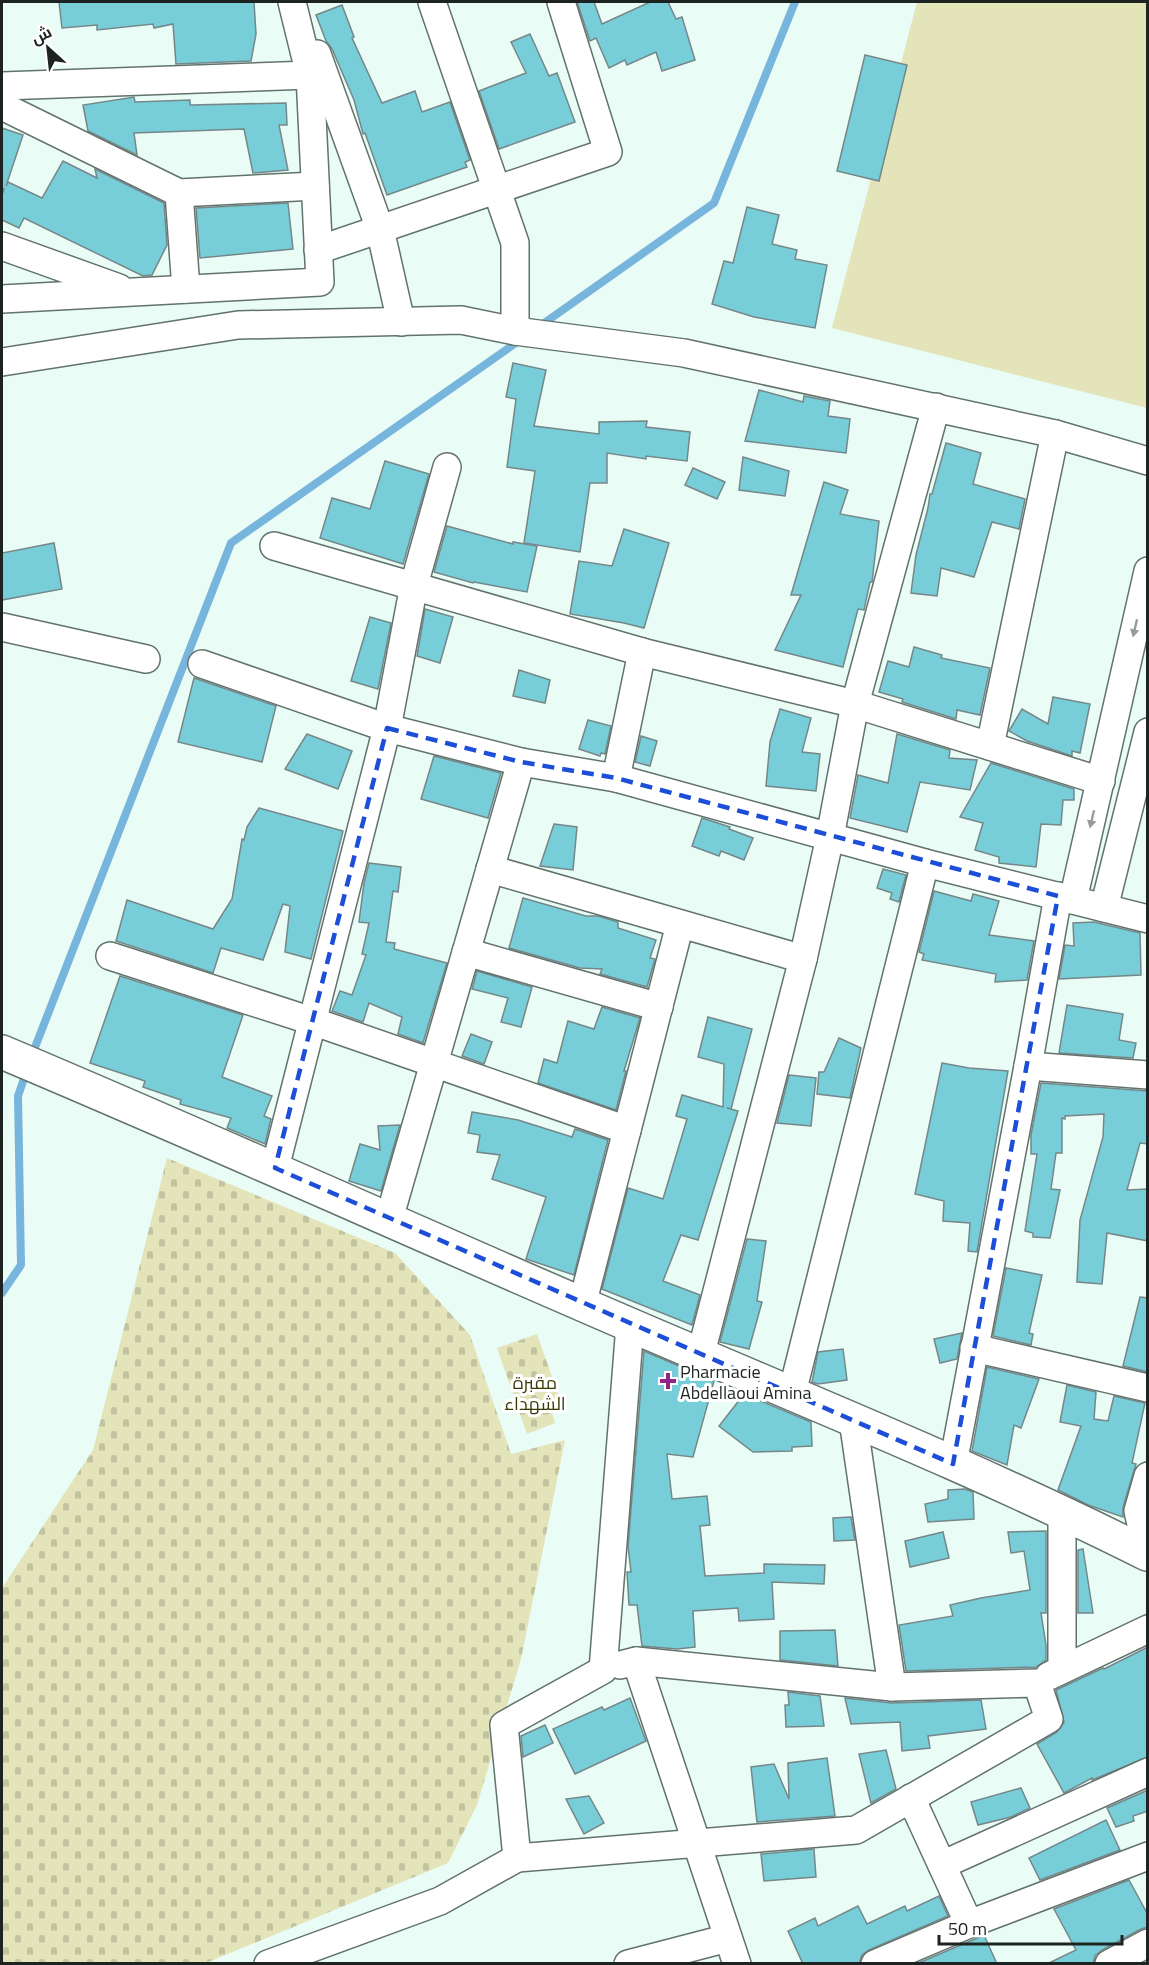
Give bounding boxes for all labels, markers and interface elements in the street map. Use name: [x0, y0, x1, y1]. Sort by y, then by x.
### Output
north arrow: [18, 18, 78, 78]
text: ش: [27, 19, 56, 50]
one-way arrow: [1129, 619, 1139, 638]
one-way arrow: [1087, 809, 1096, 828]
place label: Pharmacie Abdellaoui Amina: [680, 1358, 812, 1406]
park label: مقبرة الشهداء: [504, 1369, 566, 1417]
marker: Pharmacie Abdellaoui Amina: [661, 1374, 675, 1388]
scale bar: [939, 1908, 1122, 1946]
text: 50 m: [948, 1915, 987, 1942]

